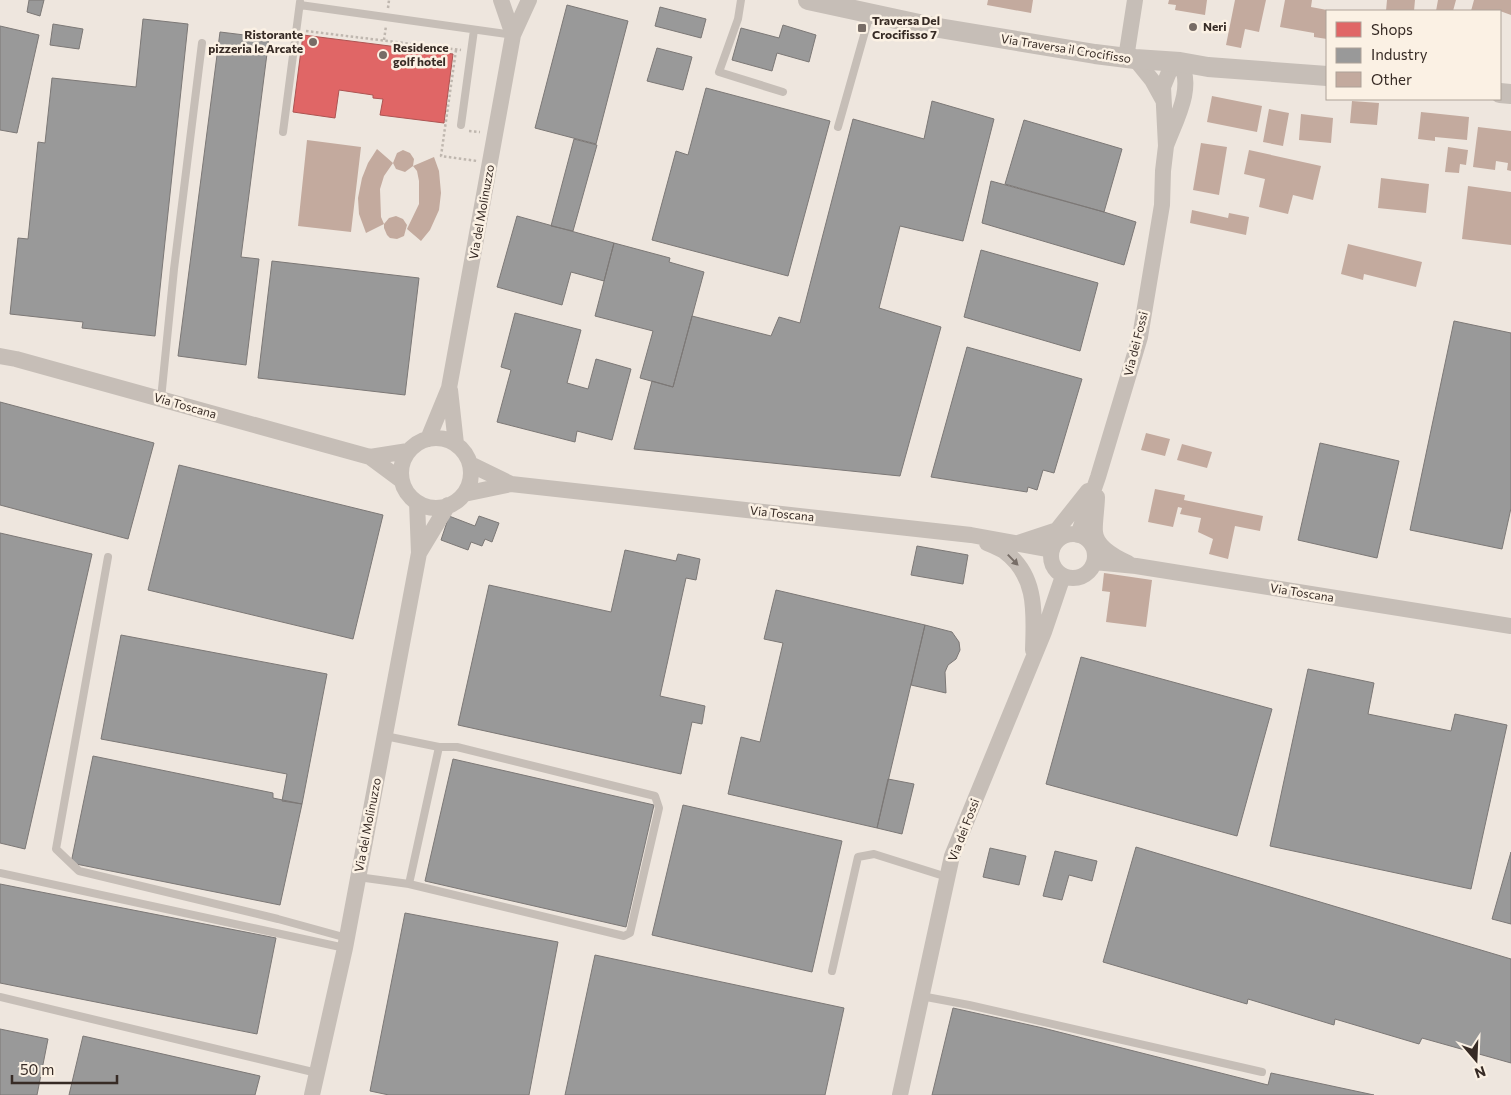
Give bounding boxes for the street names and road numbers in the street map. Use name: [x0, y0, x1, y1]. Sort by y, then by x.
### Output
street label: Via Traversa il Crocifisso: [1000, 31, 1132, 65]
street label: Via del Molinuzzo: [466, 163, 496, 260]
street label: Via dei Fossi: [1120, 310, 1150, 378]
street label: Via Toscana: [152, 389, 218, 421]
street label: Via Toscana: [749, 503, 815, 523]
street label: Via Toscana: [1269, 580, 1335, 604]
street label: Via del Molinuzzo: [351, 776, 383, 873]
street label: Via dei Fossi: [945, 796, 981, 863]

